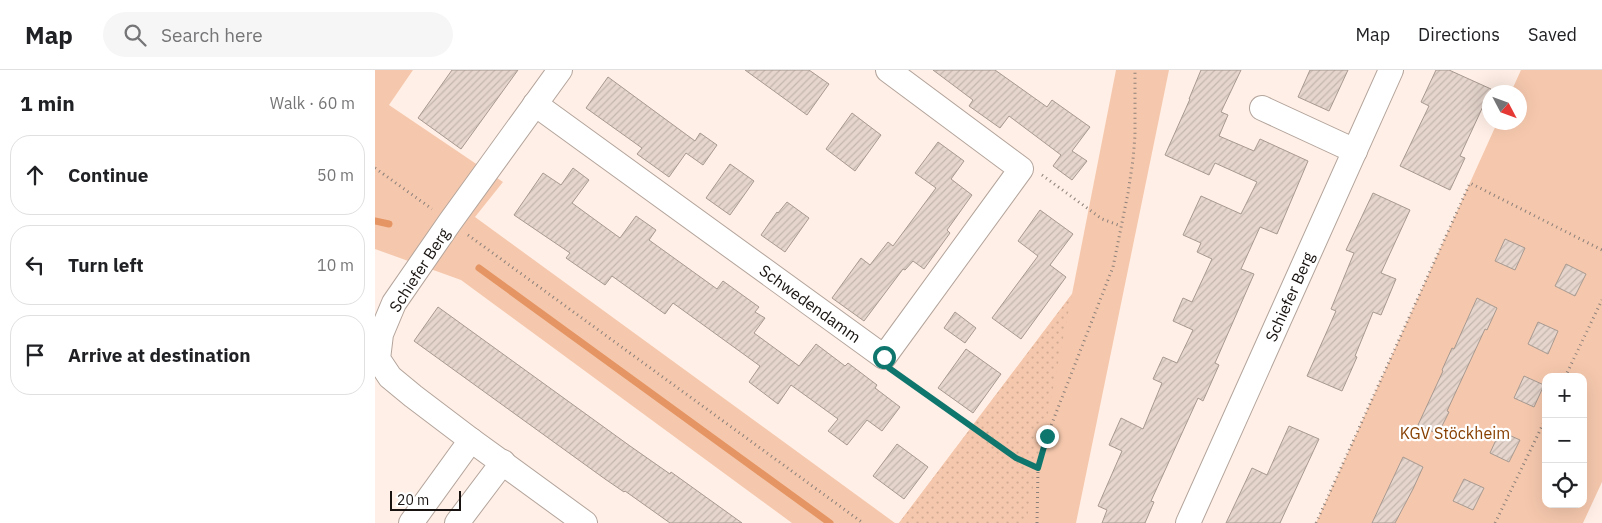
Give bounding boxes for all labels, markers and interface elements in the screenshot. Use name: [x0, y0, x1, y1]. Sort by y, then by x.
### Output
search box: [103, 12, 453, 57]
text: Map: [25, 19, 73, 51]
icon: search: [121, 21, 149, 49]
text: Search here: [161, 23, 263, 47]
text: Map: [1355, 23, 1390, 46]
text: Directions: [1418, 23, 1500, 46]
text: Saved: [1528, 23, 1577, 46]
north arrow: [1482, 85, 1527, 130]
text: 1 min: [20, 89, 75, 117]
text: Walk · 60 m: [270, 93, 355, 113]
icon: ahead: [21, 161, 49, 189]
text: Continue: [68, 163, 148, 187]
text: 50 m: [317, 165, 354, 185]
street label: Schiefer Berg: [384, 224, 454, 316]
street label: Schiefer Berg: [1261, 248, 1318, 345]
icon: left: [21, 251, 49, 279]
text: Turn left: [68, 253, 144, 277]
text: 10 m: [317, 255, 354, 275]
street label: Schwedendamm: [756, 260, 865, 347]
icon: arrive: [21, 341, 49, 369]
text: Arrive at destination: [68, 343, 251, 367]
route start: [873, 346, 896, 369]
map controls: [1542, 373, 1587, 508]
button: +: [1542, 373, 1587, 418]
button: −: [1542, 418, 1587, 463]
park label: KGV Stöckheim: [1400, 423, 1510, 443]
route end: [1036, 425, 1059, 448]
button: locate: [1542, 463, 1587, 508]
scale bar: [390, 488, 461, 511]
text: 20 m: [397, 491, 429, 509]

